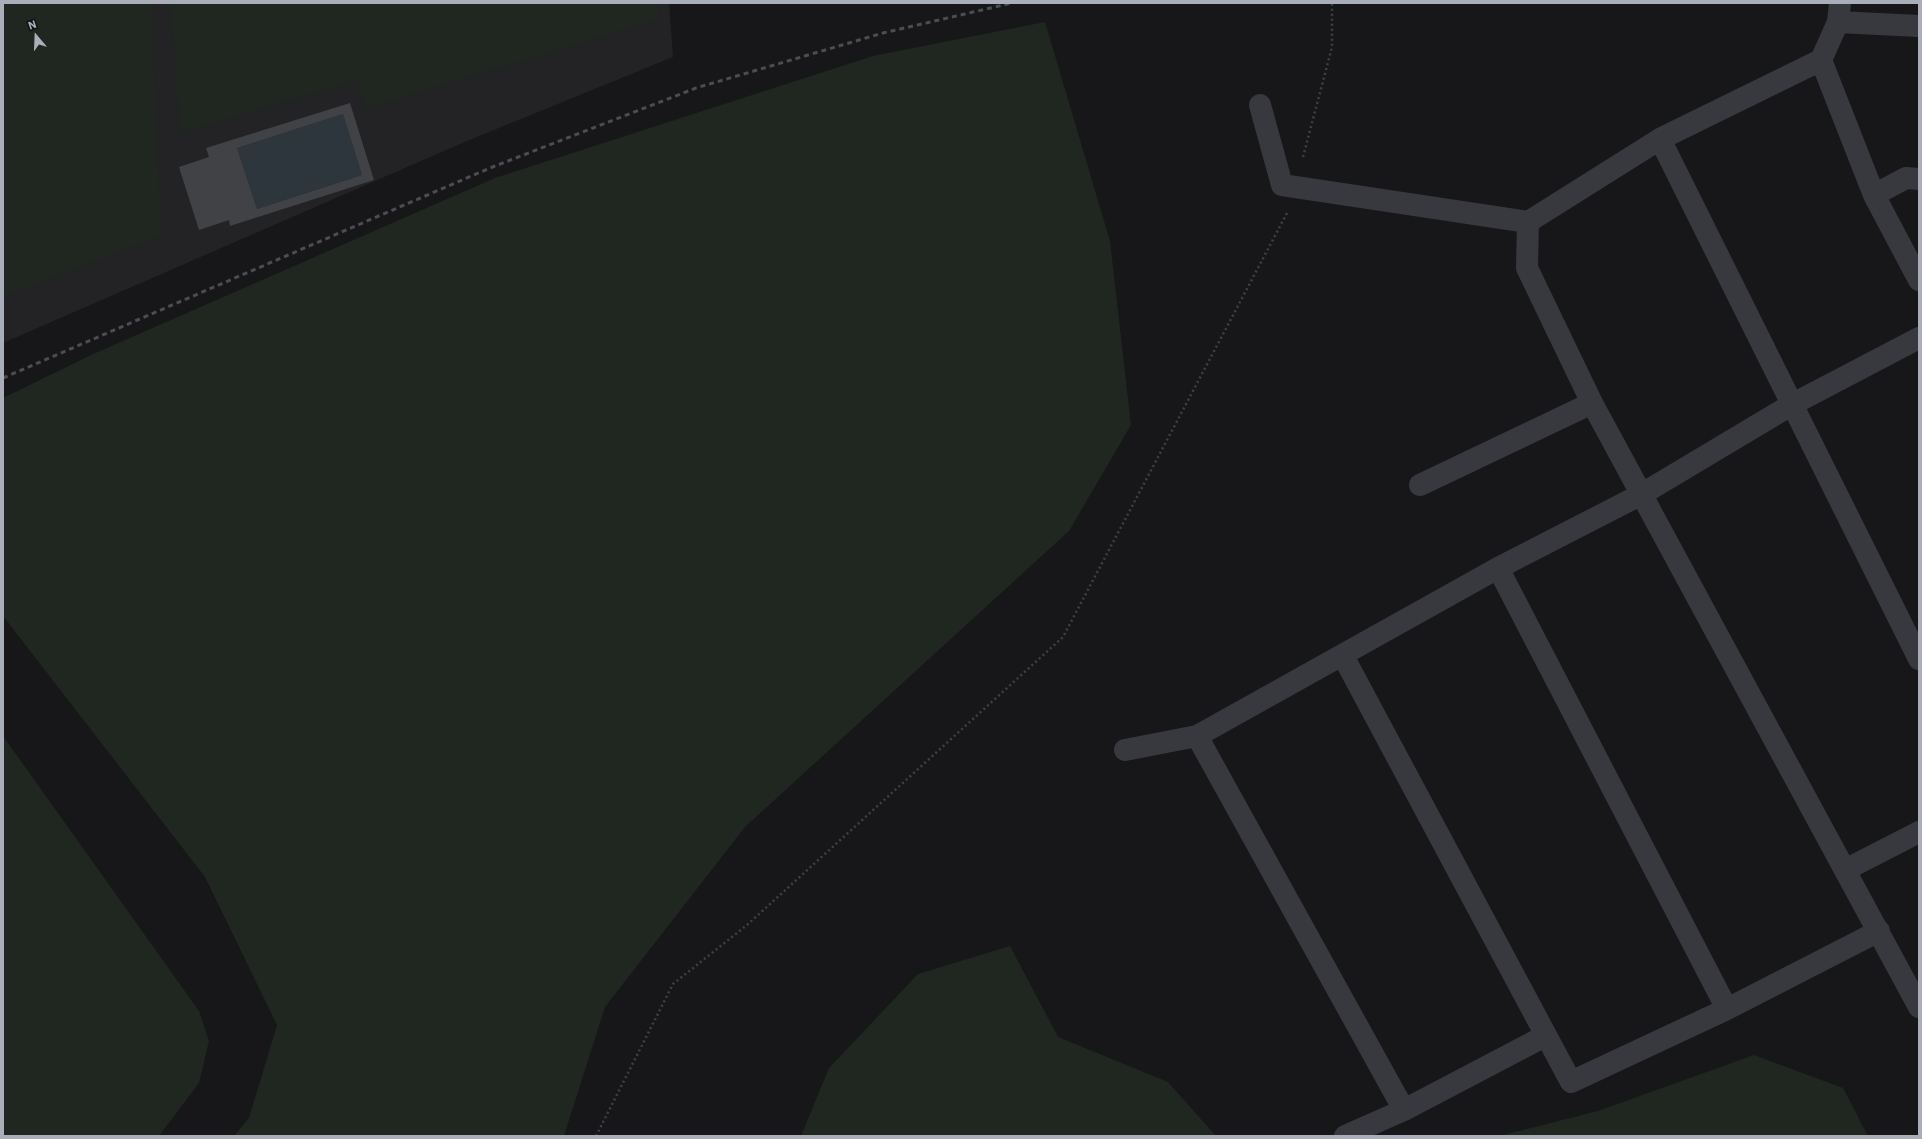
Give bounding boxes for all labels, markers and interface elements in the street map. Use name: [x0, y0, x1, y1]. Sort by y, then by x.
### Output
north arrow: [16, 16, 56, 56]
text: N: [26, 17, 38, 33]

